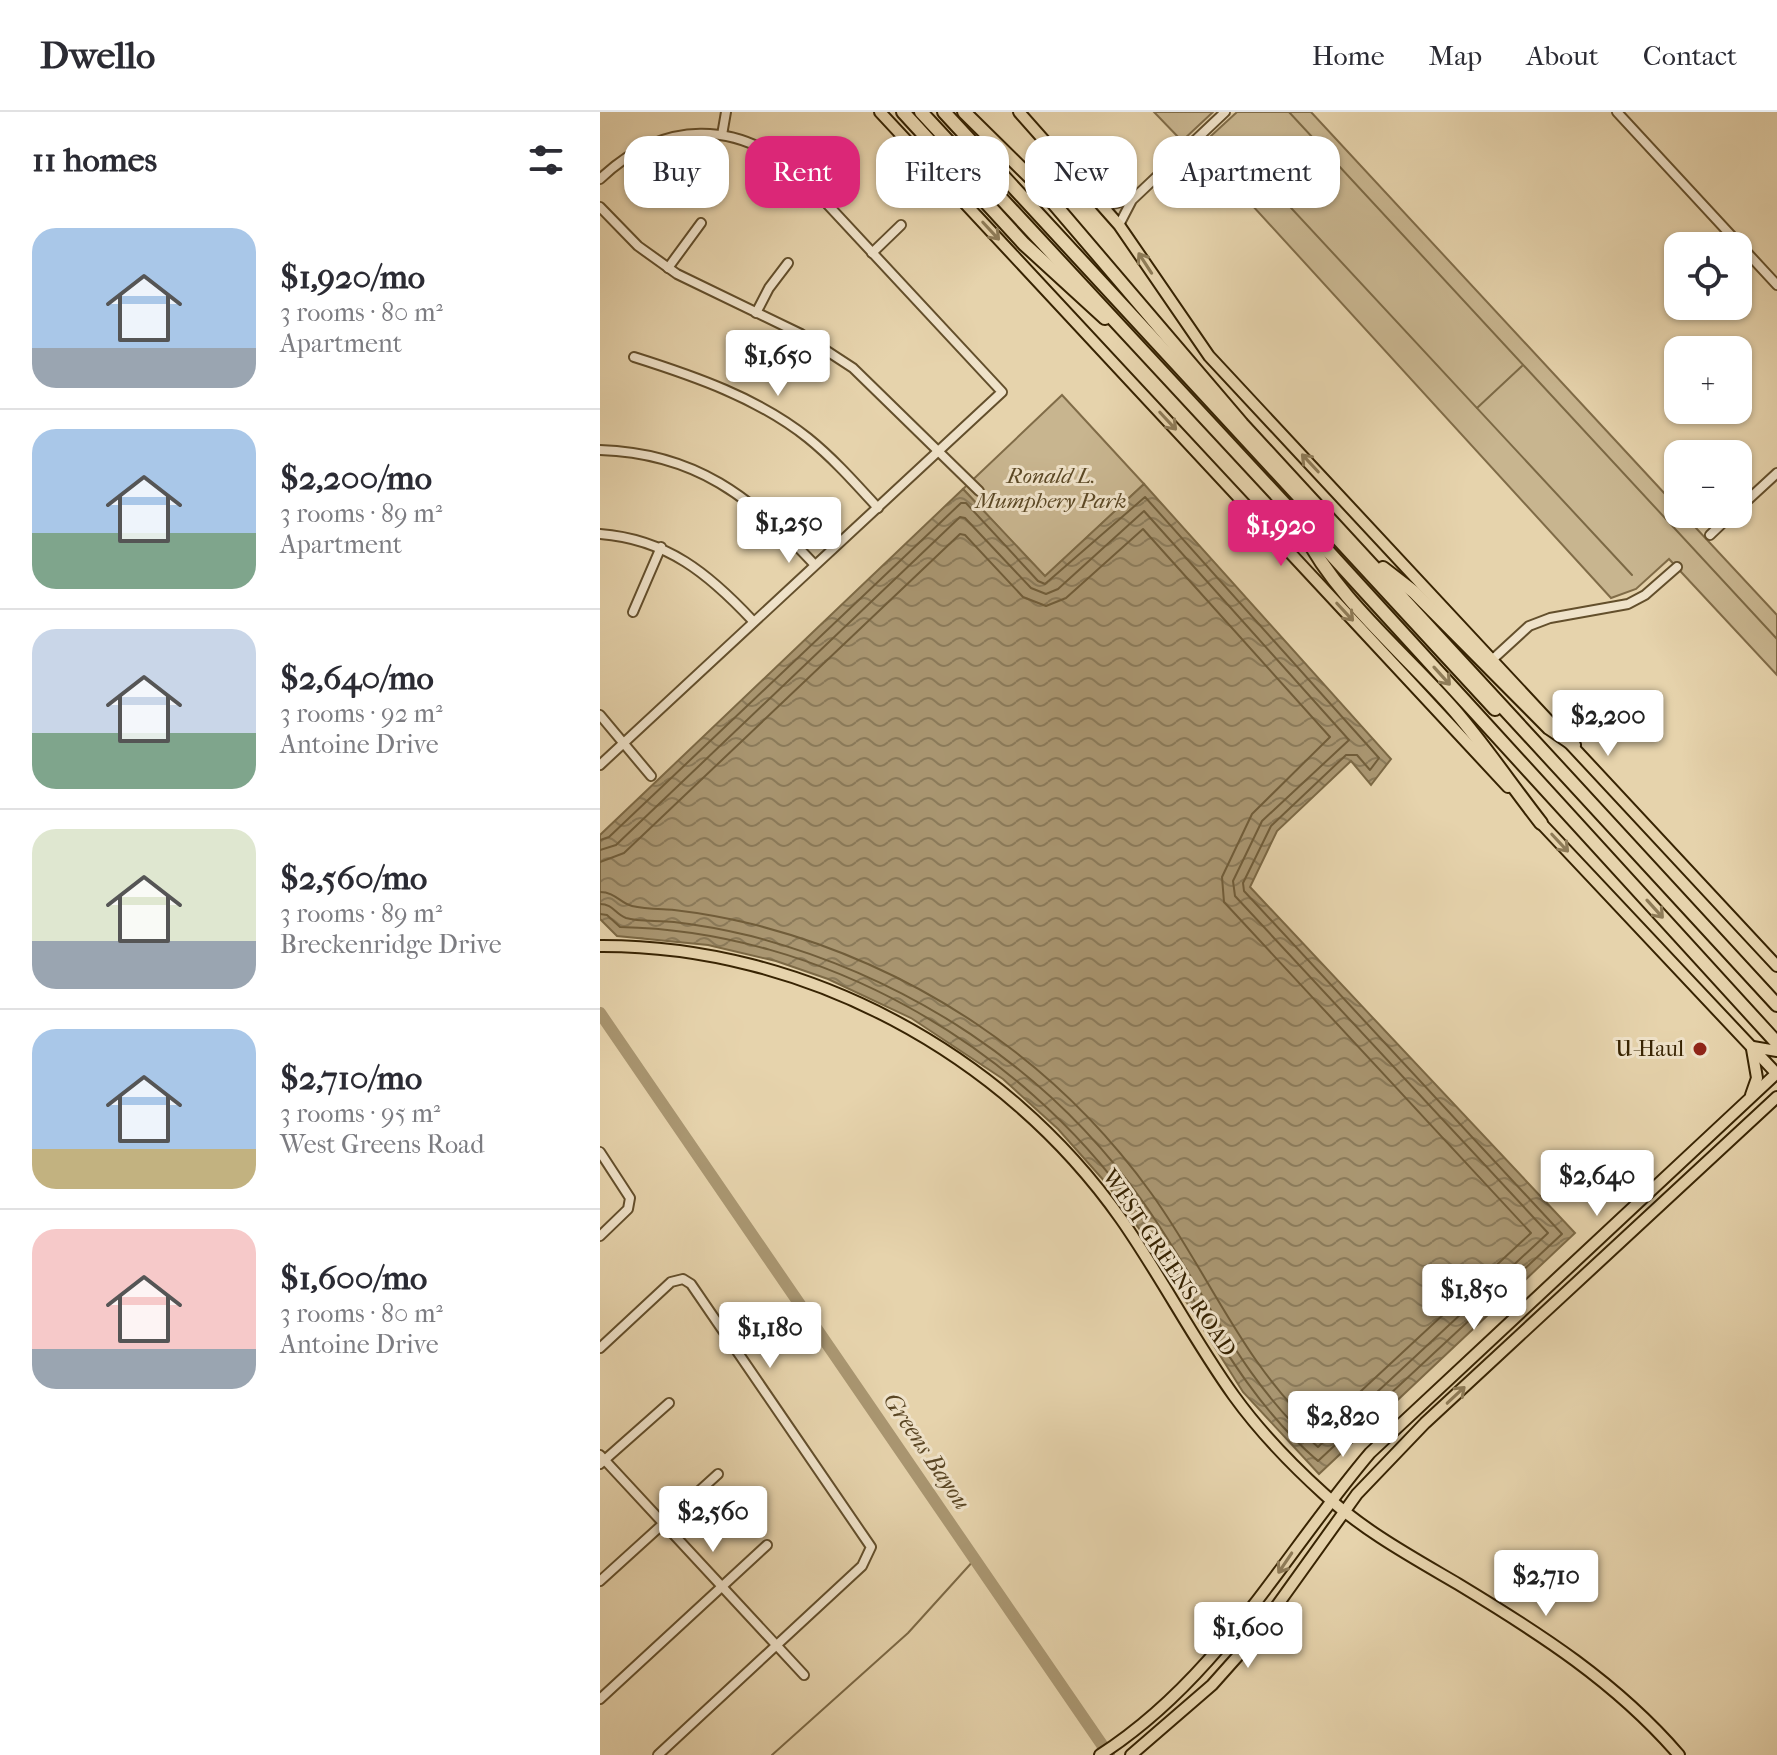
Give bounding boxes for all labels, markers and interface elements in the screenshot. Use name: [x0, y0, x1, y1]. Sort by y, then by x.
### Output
text: Dwello: [40, 33, 155, 78]
text: Home: [1312, 39, 1385, 72]
text: Map: [1429, 39, 1482, 72]
text: About: [1526, 39, 1599, 72]
text: Contact: [1643, 39, 1737, 72]
chip: Buy: [624, 136, 729, 208]
chip: Rent: [745, 136, 860, 208]
chip: Filters: [876, 136, 1009, 208]
chip: New: [1025, 136, 1137, 208]
chip: Apartment: [1153, 136, 1340, 208]
icon: filters: [524, 138, 568, 182]
text: 11 homes: [32, 140, 157, 180]
one-way arrow: [981, 220, 999, 240]
map controls: [1664, 232, 1752, 528]
button: locate: [1664, 232, 1752, 320]
one-way arrow: [1137, 252, 1153, 275]
text: $1,920/mo: [280, 257, 425, 297]
icon: home: [96, 260, 192, 356]
text: 3 rooms · 80 m²: [280, 297, 443, 328]
text: Apartment: [280, 328, 402, 359]
pin: $1,650: [713, 330, 843, 398]
button: +: [1664, 336, 1752, 424]
text: $1,650: [744, 340, 812, 371]
one-way arrow: [1158, 411, 1177, 431]
button: −: [1664, 440, 1752, 528]
one-way arrow: [1301, 454, 1320, 474]
text: $2,200/mo: [280, 458, 432, 498]
icon: home: [96, 461, 192, 557]
park label: Ronald L. Mumphery Park: [973, 463, 1127, 514]
pin: $1,250: [724, 497, 854, 565]
text: 3 rooms · 89 m²: [280, 498, 442, 529]
pin: $1,920: [1216, 500, 1346, 568]
text: $1,250: [755, 507, 823, 538]
text: $1,920: [1246, 510, 1316, 541]
text: Apartment: [280, 529, 402, 560]
one-way arrow: [1335, 601, 1353, 621]
text: $2,640/mo: [280, 658, 434, 698]
icon: home: [96, 661, 192, 757]
one-way arrow: [1433, 666, 1452, 686]
pin: $2,200: [1543, 690, 1673, 758]
text: 3 rooms · 92 m²: [280, 698, 443, 729]
text: $2,200: [1570, 700, 1646, 731]
text: Antoine Drive: [280, 729, 439, 760]
one-way arrow: [1550, 833, 1569, 853]
text: $2,560/mo: [280, 858, 427, 898]
icon: home: [96, 861, 192, 957]
text: 3 rooms · 89 m²: [280, 898, 442, 929]
one-way arrow: [1646, 899, 1664, 919]
text: Breckenridge Drive: [280, 929, 502, 960]
place label: U-Haul: [1615, 1036, 1684, 1062]
marker: U-Haul: [1691, 1040, 1709, 1058]
text: $2,710/mo: [280, 1058, 422, 1098]
icon: home: [96, 1061, 192, 1157]
text: 3 rooms · 95 m²: [280, 1098, 440, 1129]
text: West Greens Road: [280, 1129, 484, 1160]
pin: $2,640: [1532, 1150, 1662, 1218]
text: $2,640: [1559, 1160, 1635, 1191]
street label: WEST GREENS ROAD: [1096, 1164, 1241, 1362]
text: $1,600/mo: [280, 1258, 427, 1298]
icon: home: [96, 1261, 192, 1357]
pin: $1,850: [1409, 1264, 1539, 1332]
text: $1,850: [1440, 1274, 1508, 1305]
text: 3 rooms · 80 m²: [280, 1298, 443, 1329]
pin: $1,180: [705, 1302, 835, 1370]
text: $1,180: [737, 1312, 803, 1343]
text: Antoine Drive: [280, 1329, 439, 1360]
one-way arrow: [1446, 1385, 1466, 1404]
water label: Greens Bayou: [877, 1387, 977, 1515]
pin: $2,820: [1278, 1391, 1408, 1459]
text: $2,820: [1306, 1401, 1380, 1432]
pin: $2,560: [648, 1486, 778, 1554]
text: $2,560: [677, 1496, 749, 1527]
pin: $2,710: [1481, 1550, 1611, 1618]
one-way arrow: [1277, 1552, 1293, 1574]
text: $2,710: [1512, 1560, 1580, 1591]
pin: $1,600: [1183, 1602, 1313, 1670]
text: $1,600: [1212, 1612, 1284, 1643]

